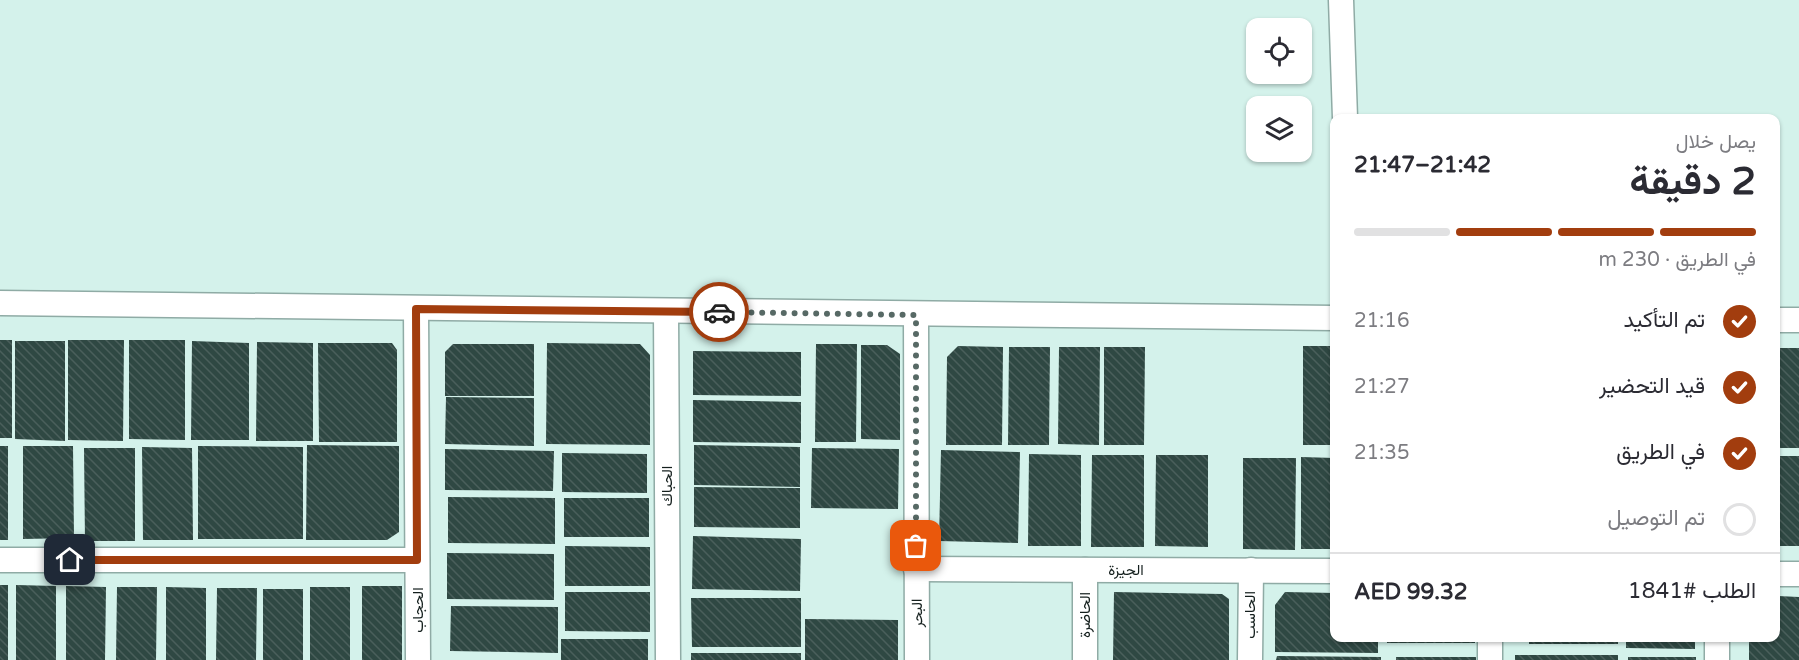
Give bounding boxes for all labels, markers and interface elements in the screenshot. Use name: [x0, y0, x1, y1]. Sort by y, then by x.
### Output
map controls: [1246, 18, 1312, 162]
button: locate: [1246, 18, 1312, 84]
button: layers: [1246, 96, 1312, 162]
text: يصل خلال: [1676, 130, 1756, 154]
text: 21:42–21:47: [1354, 152, 1491, 178]
text: 2 دقيقة: [1629, 158, 1756, 205]
text: في الطريق · 230 m: [1599, 248, 1756, 272]
courier: [689, 282, 749, 342]
icon: car: [703, 296, 736, 329]
icon: check: [1723, 305, 1756, 338]
text: تم التأكيد: [1624, 307, 1705, 333]
text: 21:16: [1354, 309, 1409, 333]
icon: check: [1723, 371, 1756, 404]
text: قيد التحضير: [1599, 373, 1705, 399]
text: 21:27: [1354, 375, 1409, 399]
icon: check: [1723, 437, 1756, 470]
text: في الطريق: [1616, 439, 1705, 465]
text: 21:35: [1354, 441, 1409, 465]
street label: الحباك: [658, 466, 676, 506]
text: تم التوصيل: [1608, 505, 1705, 531]
pin: [890, 520, 941, 571]
icon: bag: [899, 529, 932, 562]
pin: [44, 534, 95, 585]
icon: home: [53, 543, 86, 576]
street label: الجيزة: [1108, 561, 1144, 579]
text: الطلب #1841: [1628, 578, 1756, 604]
text: AED 99.32: [1354, 579, 1468, 605]
street label: الحجاب: [409, 587, 427, 633]
street label: الحاسب: [1241, 591, 1259, 639]
street label: الحاضرة: [1076, 592, 1094, 638]
street label: البحر: [908, 598, 926, 629]

